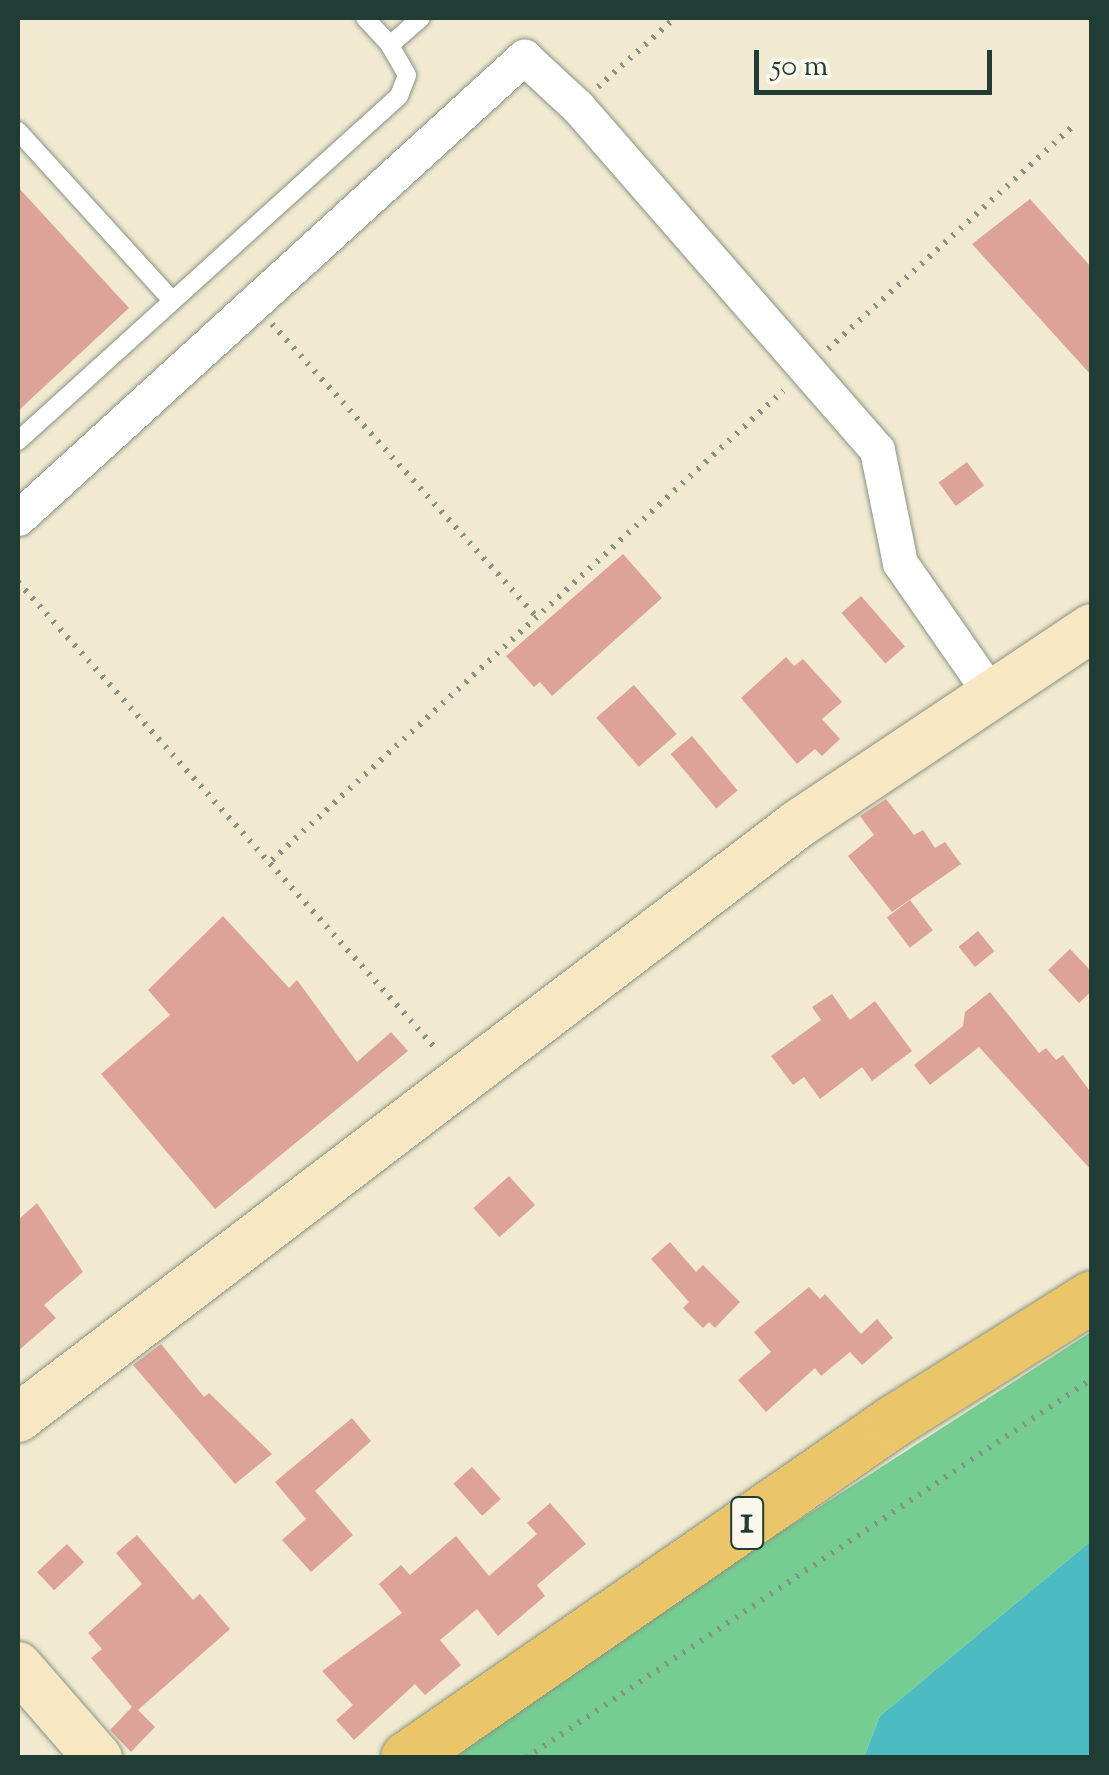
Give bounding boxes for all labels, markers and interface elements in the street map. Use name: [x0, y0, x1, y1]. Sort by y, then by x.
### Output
scale bar: [759, 30, 996, 92]
text: 50 m: [771, 46, 828, 89]
road number: 1: [730, 1488, 764, 1558]

